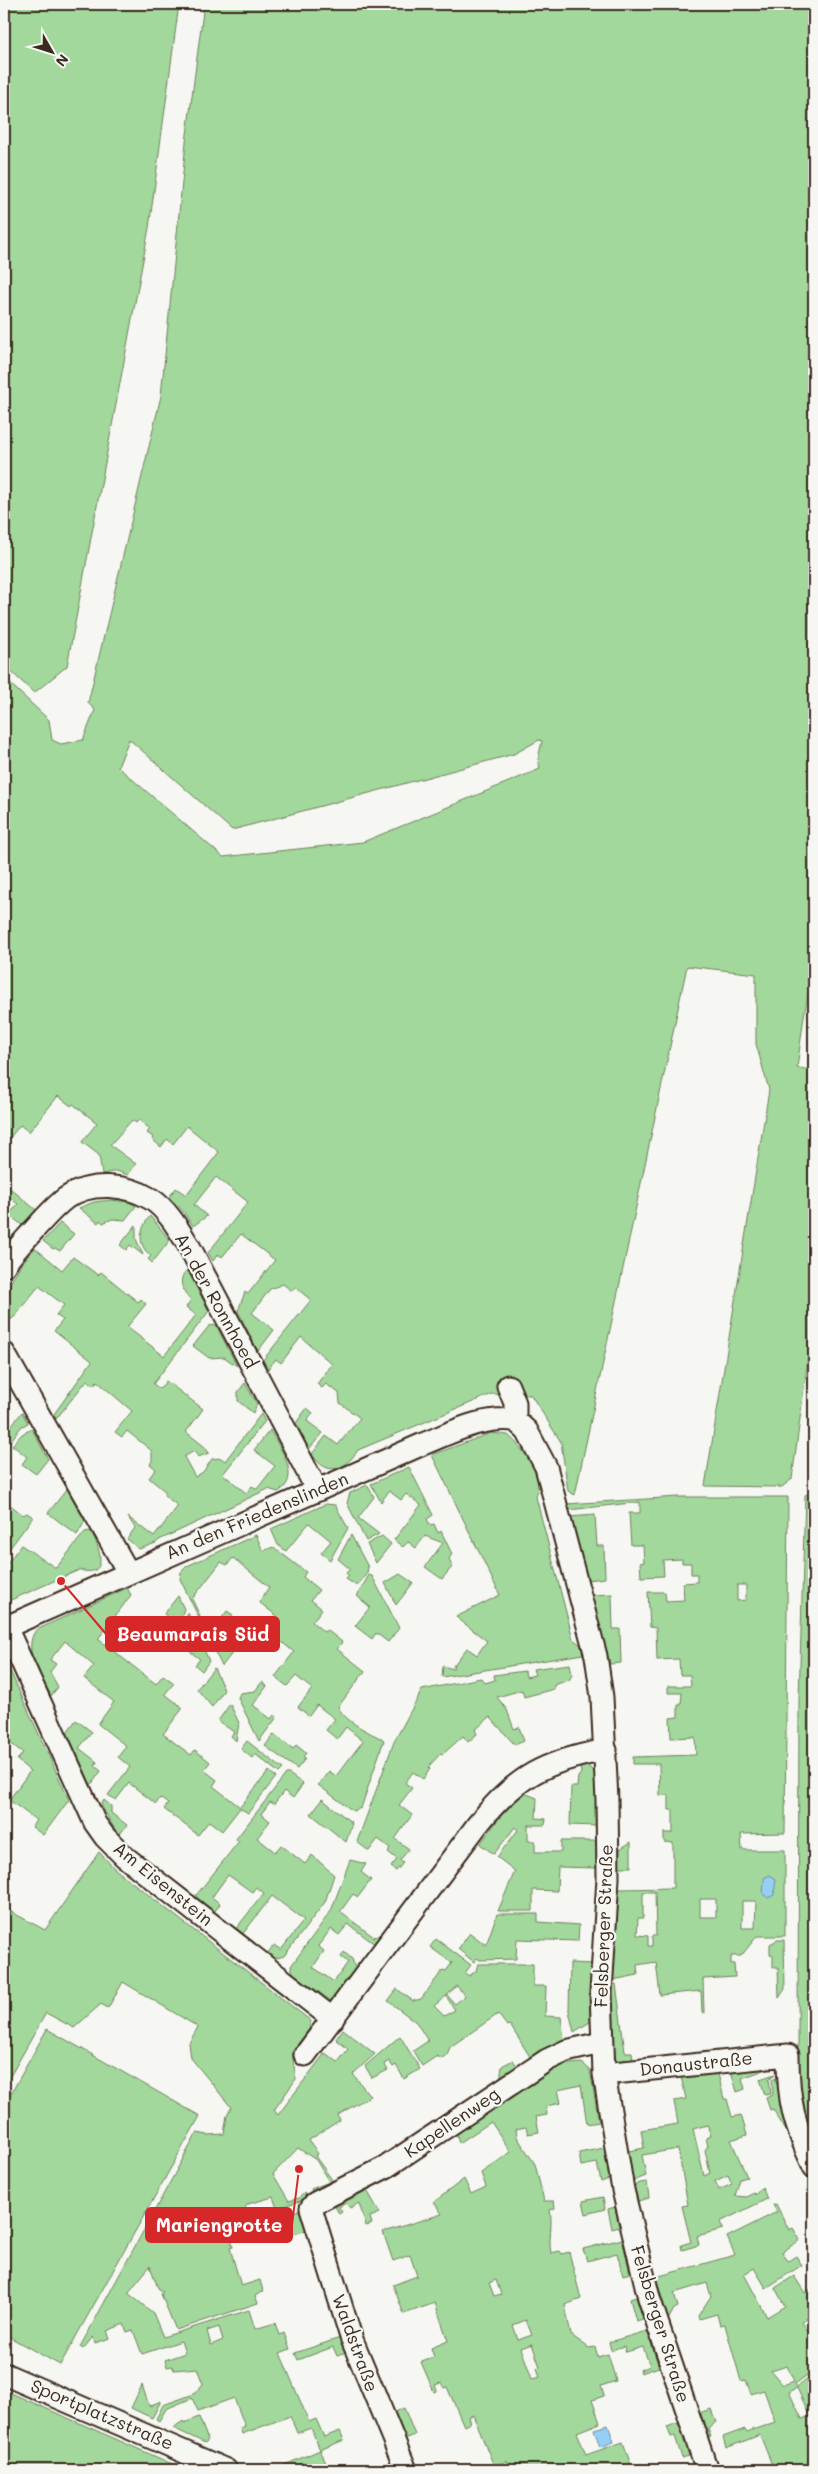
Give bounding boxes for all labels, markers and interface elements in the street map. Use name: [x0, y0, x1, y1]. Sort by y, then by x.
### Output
north arrow: [28, 28, 78, 78]
text: N: [52, 50, 73, 71]
street label: An der Ronnhoed: [170, 1229, 264, 1372]
street label: An den Friedenslinden: [162, 1466, 352, 1564]
callout: Beaumarais Süd: [106, 1617, 279, 1651]
text: Beaumarais Süd: [117, 1621, 269, 1646]
street label: Am Eisenstein: [109, 1836, 218, 1931]
street label: Felsberger Straße: [588, 1844, 618, 2008]
street label: Donaustraße: [638, 2045, 754, 2081]
street label: Kapellenweg: [399, 2081, 504, 2163]
callout: Mariengrotte: [146, 2208, 292, 2242]
text: Mariengrotte: [156, 2212, 282, 2237]
street label: Felsberger Straße: [626, 2242, 696, 2405]
street label: Waldstraße: [327, 2290, 385, 2395]
street label: Sportplatzstraße: [27, 2373, 178, 2455]

